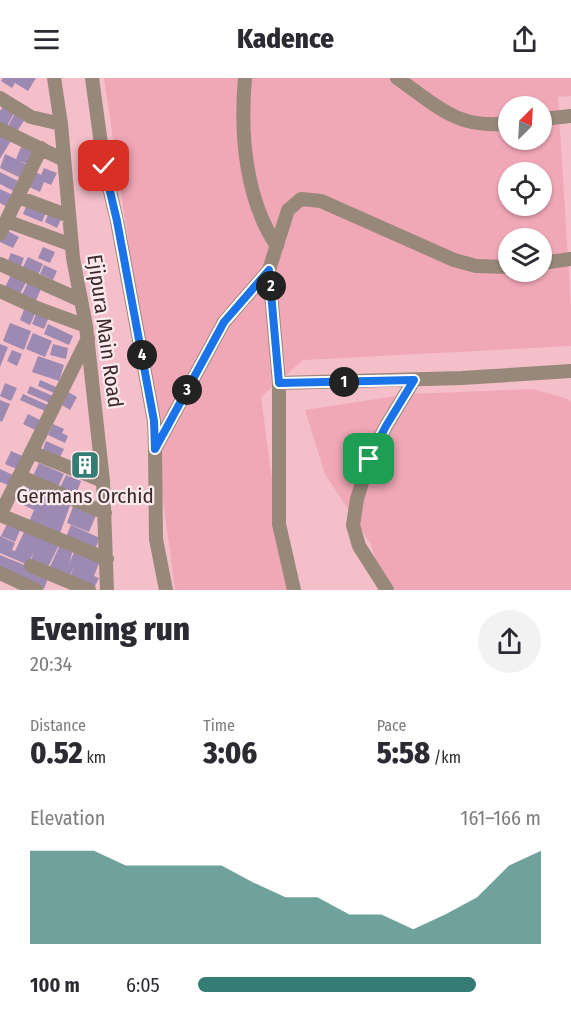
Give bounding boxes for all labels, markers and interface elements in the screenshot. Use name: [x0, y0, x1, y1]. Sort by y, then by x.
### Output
icon: menu: [30, 23, 63, 56]
text: Kadence: [237, 23, 334, 55]
icon: share: [508, 23, 541, 56]
north arrow: [498, 96, 552, 150]
map controls: [498, 96, 552, 282]
pin: [78, 140, 129, 191]
icon: check: [87, 149, 120, 182]
button: locate: [498, 162, 552, 216]
button: layers: [498, 228, 552, 282]
street label: Ejipura Main Road: [81, 253, 129, 409]
pin: 2: [256, 271, 286, 301]
text: 2: [267, 276, 275, 295]
pin: 4: [127, 340, 157, 370]
text: 4: [138, 345, 146, 364]
pin: 1: [329, 367, 359, 397]
text: 1: [341, 372, 347, 391]
pin: 3: [172, 375, 202, 405]
text: 3: [183, 380, 191, 399]
pin: [343, 433, 394, 484]
icon: arrive: [352, 442, 385, 475]
building icon: Germans Orchid: [69, 449, 101, 481]
place label: Germans Orchid: [16, 483, 154, 509]
text: Evening run: [30, 609, 190, 649]
button: share: [478, 610, 541, 673]
text: 20:34: [30, 652, 72, 676]
text: Distance: [30, 716, 86, 735]
text: Time: [203, 716, 235, 735]
text: Pace: [377, 716, 406, 735]
text: 0.52: [30, 735, 83, 771]
text: 3:06: [203, 735, 257, 771]
text: 5:58: [377, 735, 430, 771]
text: km: [83, 748, 106, 767]
text: /km: [430, 748, 461, 767]
text: Elevation: [30, 806, 105, 830]
text: 161–166 m: [461, 806, 541, 830]
text: 100 m: [30, 973, 80, 997]
text: 6:05: [126, 973, 160, 997]

